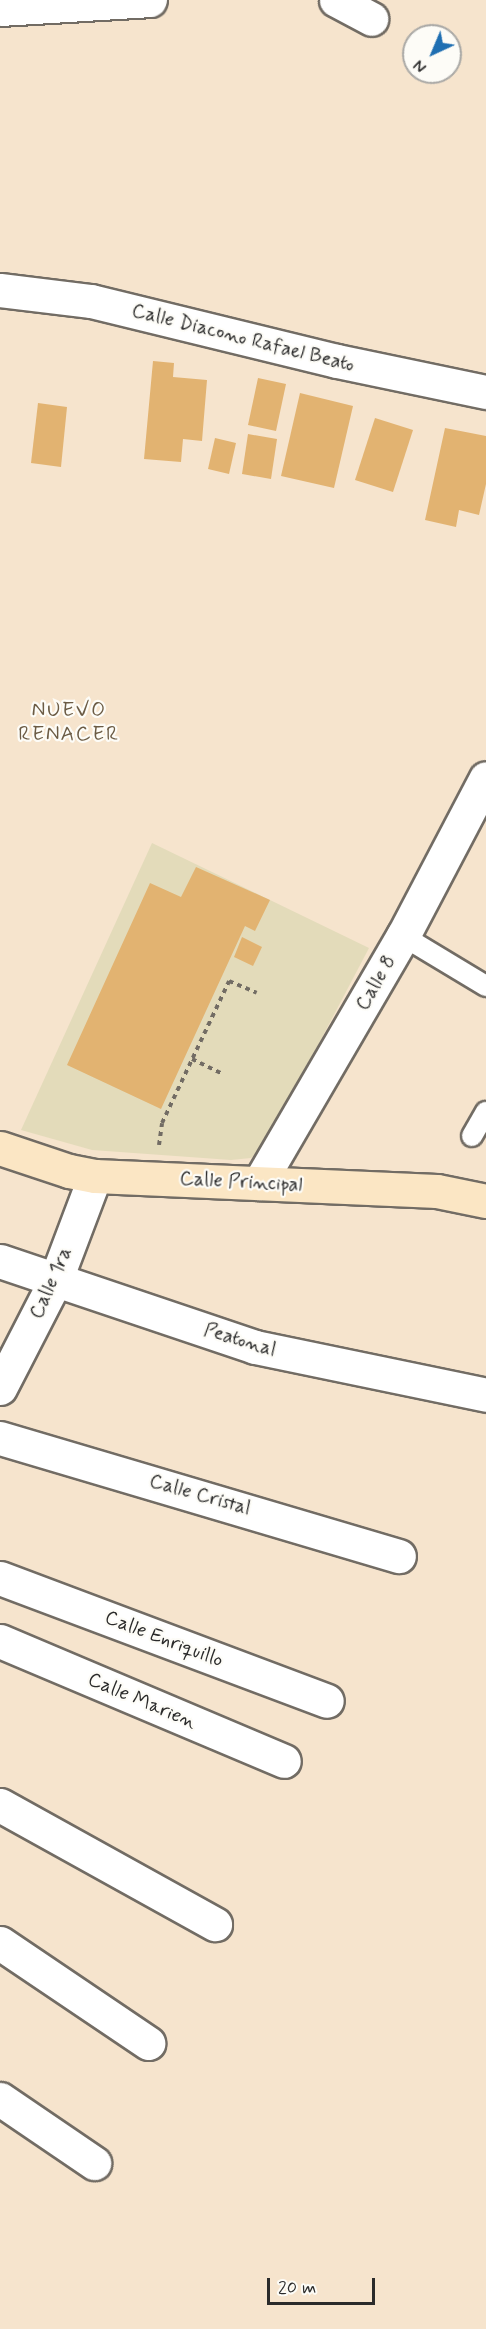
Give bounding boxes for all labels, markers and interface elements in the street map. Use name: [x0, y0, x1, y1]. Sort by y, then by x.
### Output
north arrow: [402, 24, 462, 84]
text: N: [409, 55, 432, 77]
street label: Calle Diacono Rafael Beato: [130, 299, 356, 377]
district label: NUEVO RENACER: [19, 697, 119, 747]
street label: Calle 8: [351, 951, 401, 1015]
street label: Calle Principal: [178, 1167, 304, 1197]
street label: Calle 1ra: [25, 1243, 77, 1323]
street label: Peatonal: [201, 1318, 279, 1362]
street label: Calle Cristal: [147, 1469, 253, 1521]
street label: Calle Enriquillo: [100, 1605, 228, 1673]
street label: Calle Marien: [85, 1668, 199, 1734]
scale bar: [270, 2266, 378, 2304]
text: 20 m: [278, 2276, 316, 2300]

